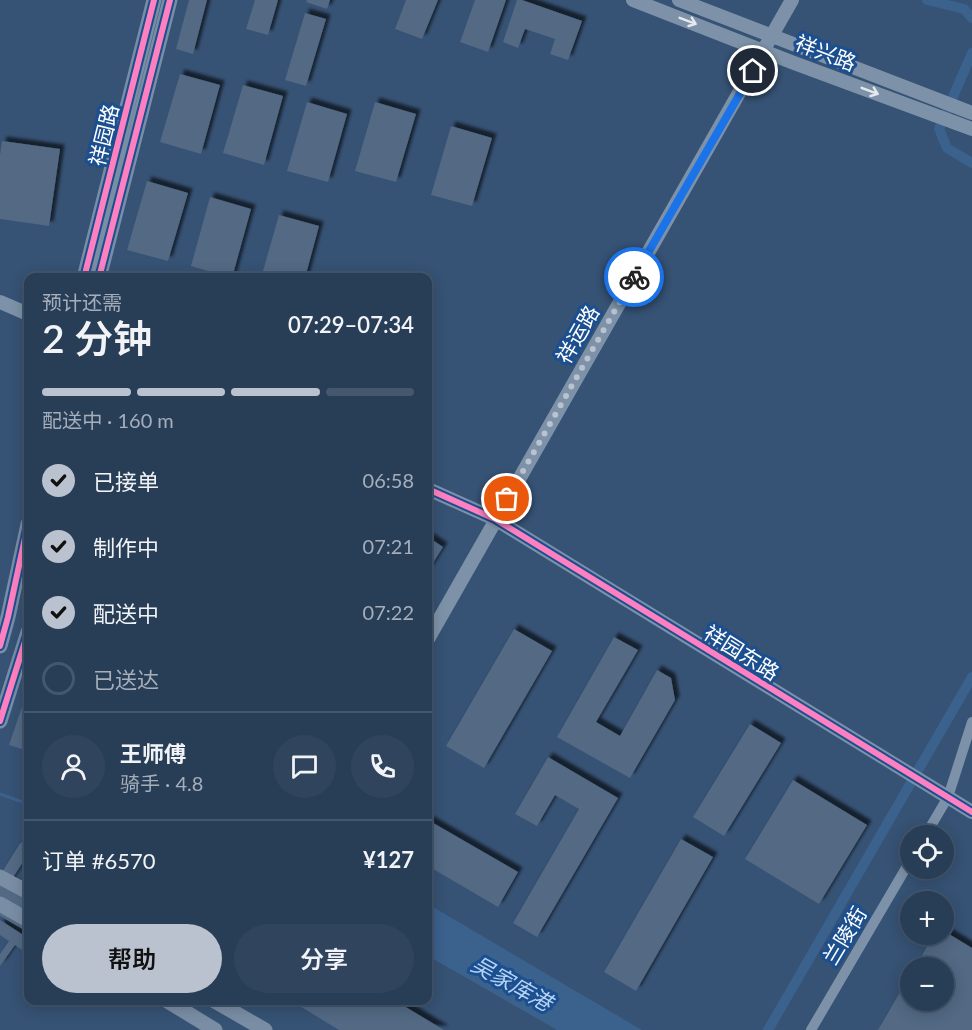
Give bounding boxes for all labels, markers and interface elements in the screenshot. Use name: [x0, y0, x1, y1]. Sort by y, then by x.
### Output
one-way arrow: [678, 16, 696, 27]
street label: 祥兴路: [792, 29, 860, 75]
pin: [727, 45, 778, 96]
icon: home: [736, 54, 769, 87]
one-way arrow: [860, 86, 879, 97]
street label: 祥园路: [83, 101, 123, 169]
courier: [604, 247, 664, 307]
icon: bike: [618, 261, 651, 294]
text: 预计还需: [42, 290, 122, 314]
street label: 祥运路: [550, 300, 604, 368]
text: 07:29–07:34: [288, 311, 414, 338]
text: 2 分钟: [42, 315, 152, 361]
text: 配送中 · 160 m: [42, 408, 174, 432]
icon: check: [42, 464, 75, 497]
text: 已接单: [93, 468, 159, 495]
text: 06:58: [363, 468, 414, 492]
pin: [481, 473, 532, 524]
icon: bag: [490, 482, 523, 515]
icon: check: [42, 530, 75, 563]
text: 制作中: [93, 534, 159, 561]
text: 07:21: [363, 534, 414, 558]
icon: check: [42, 596, 75, 629]
text: 配送中: [93, 600, 159, 627]
text: 07:22: [363, 600, 414, 624]
street label: 祥园东路: [700, 619, 784, 685]
text: 已送达: [93, 666, 159, 693]
button: person: [42, 735, 105, 798]
button: chat: [273, 735, 336, 798]
button: phone: [351, 735, 414, 798]
text: 王师傅: [120, 740, 186, 767]
text: 骑手 · 4.8: [120, 771, 203, 795]
map controls: [900, 825, 954, 1011]
button: locate: [900, 825, 954, 879]
text: ¥127: [363, 846, 414, 873]
text: 订单 #6570: [42, 847, 155, 874]
button: +: [900, 891, 954, 945]
street label: 兰陵街: [817, 902, 871, 968]
button: 帮助: [42, 924, 222, 993]
button: 分享: [234, 924, 414, 993]
water label: 吴家库港: [467, 950, 560, 1018]
button: −: [900, 957, 954, 1011]

